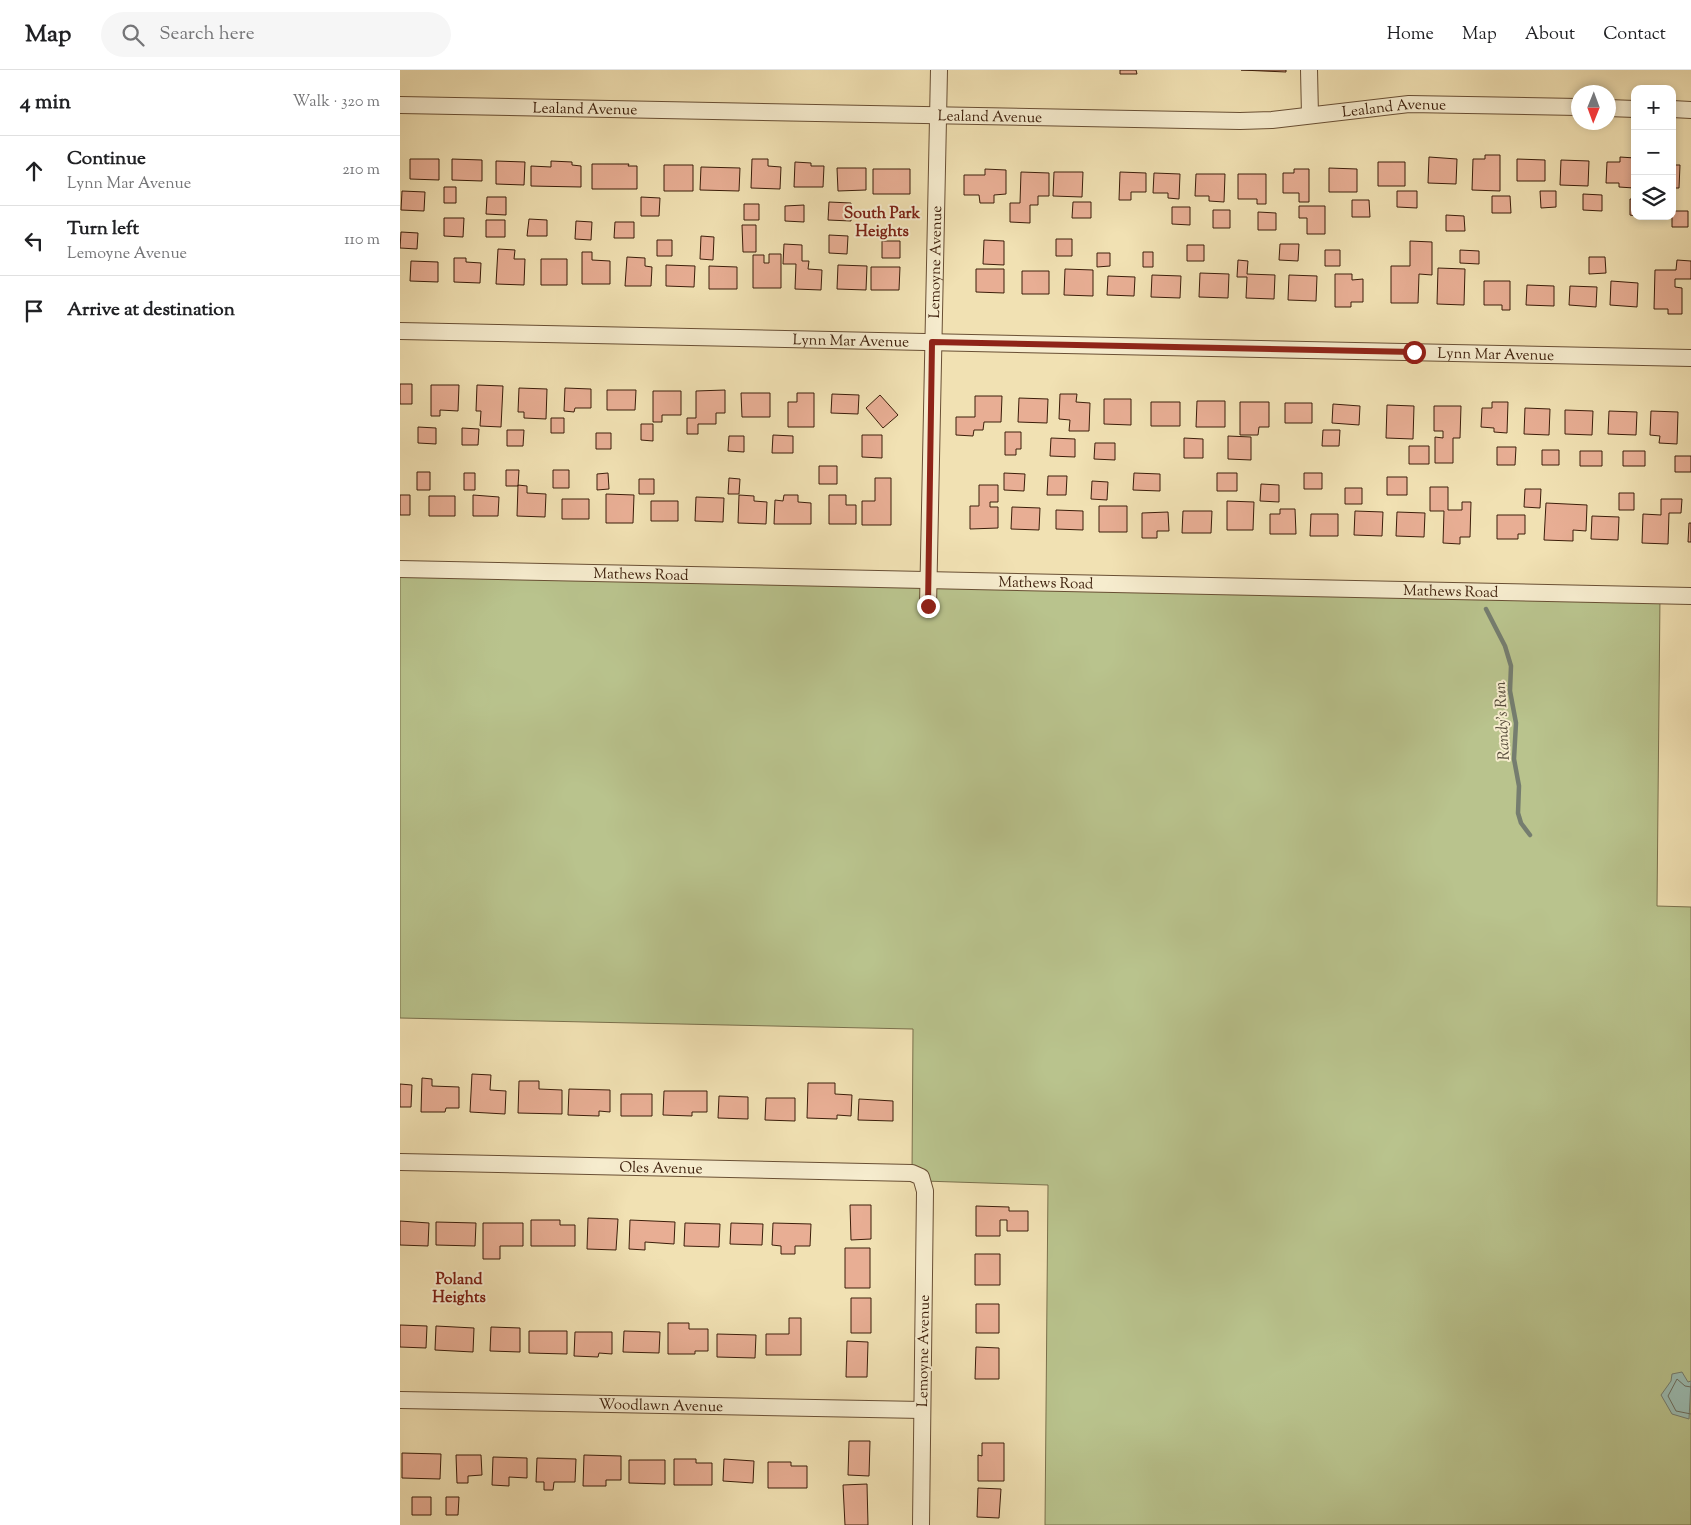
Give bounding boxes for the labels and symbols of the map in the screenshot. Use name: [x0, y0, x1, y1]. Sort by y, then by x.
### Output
north arrow: [1571, 85, 1616, 130]
street label: Lealand Avenue: [1341, 95, 1446, 124]
street label: Lealand Avenue: [532, 99, 637, 122]
street label: Lealand Avenue: [937, 106, 1042, 129]
district label: South Park Heights: [844, 203, 920, 244]
street label: Lemoyne Avenue: [925, 206, 948, 319]
street label: Lynn Mar Avenue: [792, 330, 909, 354]
route start: [1403, 341, 1426, 364]
street label: Lynn Mar Avenue: [1437, 344, 1554, 367]
street label: Mathews Road: [593, 564, 689, 587]
street label: Mathews Road: [998, 573, 1094, 596]
street label: Mathews Road: [1403, 581, 1499, 604]
route end: [917, 595, 940, 618]
water label: Randy's Run: [1490, 680, 1517, 761]
street label: Oles Avenue: [619, 1158, 703, 1180]
district label: Poland Heights: [432, 1269, 486, 1310]
street label: Lemoyne Avenue: [913, 1295, 936, 1407]
street label: Woodlawn Avenue: [598, 1395, 723, 1418]

